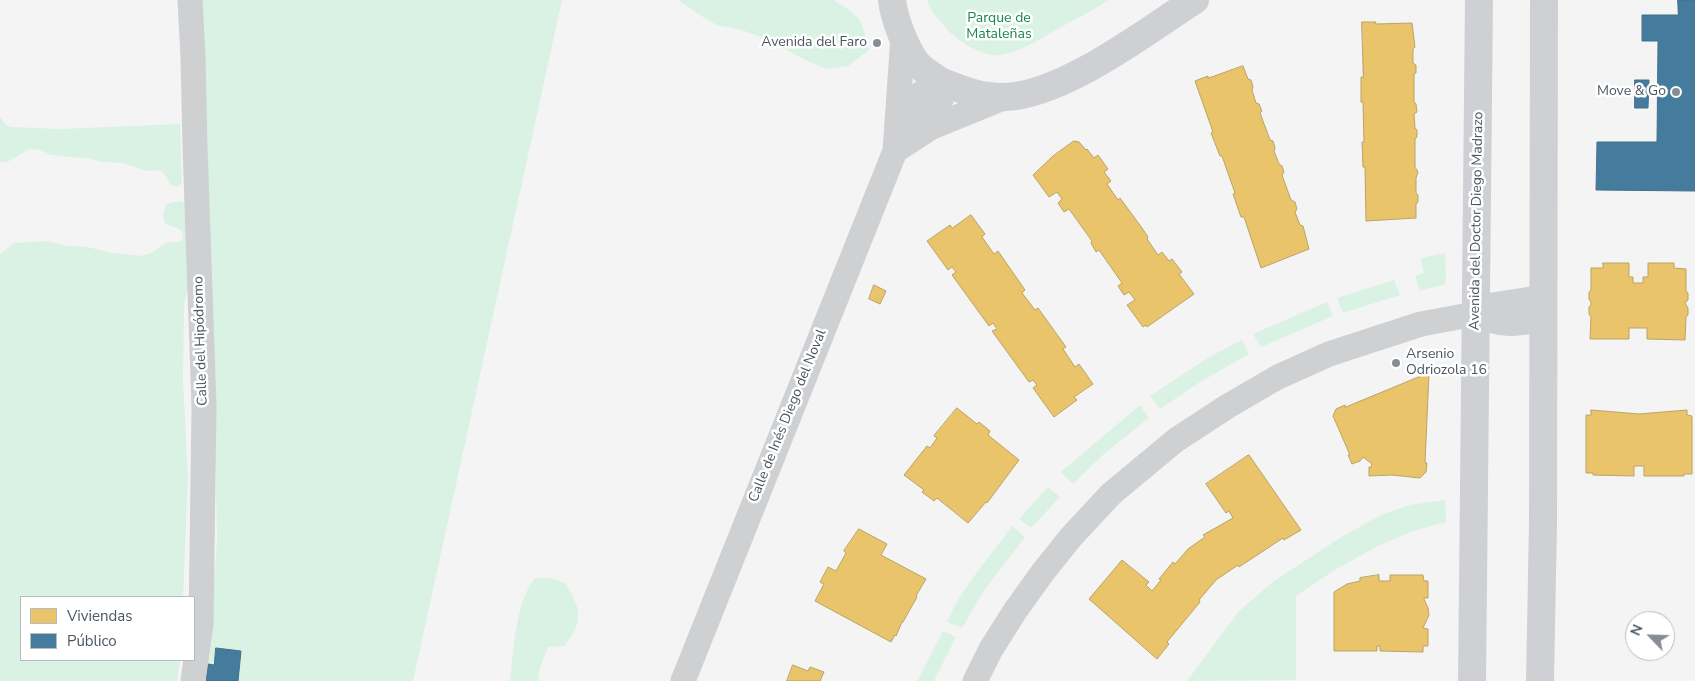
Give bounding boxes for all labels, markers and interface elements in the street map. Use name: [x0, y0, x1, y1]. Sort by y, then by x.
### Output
park label: Parque de Mataleñas: [966, 11, 1032, 44]
place label: Avenida del Faro: [761, 35, 867, 51]
marker: Avenida del Faro: [871, 37, 883, 49]
place label: Move & Go: [1597, 84, 1666, 100]
marker: Move & Go: [1670, 86, 1682, 98]
street label: Avenida del Doctor Diego Madrazo: [1467, 112, 1487, 330]
street label: Calle del Hipódromo: [190, 276, 212, 406]
street label: Calle de Inés Diego del Noval: [746, 327, 830, 505]
place label: Arsenio Odriozola 16: [1406, 347, 1487, 380]
marker: Arsenio Odriozola 16: [1390, 357, 1402, 369]
legend: [20, 596, 195, 661]
text: Viviendas: [67, 606, 132, 626]
north arrow: [1625, 611, 1675, 661]
text: N: [1626, 621, 1648, 639]
text: Público: [67, 631, 117, 651]

